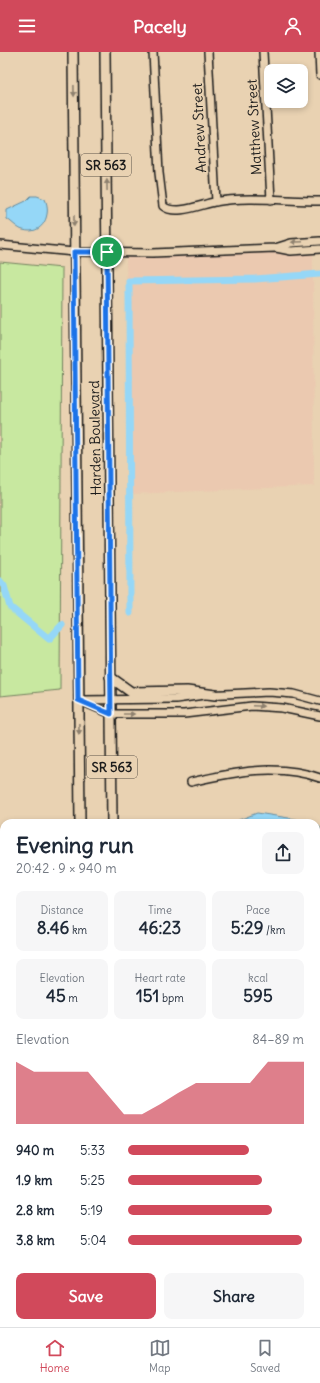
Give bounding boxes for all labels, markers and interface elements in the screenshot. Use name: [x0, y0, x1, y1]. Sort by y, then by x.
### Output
icon: menu: [16, 15, 38, 37]
text: Pacely: [133, 15, 187, 38]
icon: person: [282, 15, 304, 37]
map controls: [264, 64, 308, 108]
button: layers: [264, 64, 308, 108]
street label: Matthew Street: [242, 78, 266, 175]
street label: Andrew Street: [188, 82, 210, 173]
one-way arrow: [71, 85, 77, 98]
road number: SR 563: [81, 154, 131, 176]
one-way arrow: [104, 178, 110, 191]
one-way arrow: [71, 215, 77, 228]
pin: [90, 235, 124, 269]
one-way arrow: [291, 239, 303, 246]
icon: arrive: [96, 241, 118, 263]
street label: Harden Boulevard: [85, 380, 105, 496]
one-way arrow: [252, 703, 265, 709]
one-way arrow: [123, 710, 135, 717]
one-way arrow: [76, 723, 82, 736]
road number: SR 563: [87, 756, 137, 778]
text: Evening run: [16, 831, 134, 859]
button: share: [262, 832, 304, 874]
text: 20:42 · 9 × 940 m: [16, 860, 117, 877]
text: Distance: [41, 903, 83, 917]
text: Time: [148, 903, 172, 917]
text: Pace: [246, 903, 270, 917]
text: 8.46: [37, 917, 69, 939]
text: 46:23: [139, 917, 181, 939]
text: 5:29: [231, 917, 263, 939]
text: km: [69, 923, 87, 937]
text: /km: [263, 923, 285, 937]
text: Elevation: [39, 971, 85, 985]
text: Heart rate: [134, 971, 186, 985]
text: kcal: [248, 971, 268, 985]
text: 45: [46, 985, 66, 1007]
text: 151: [136, 985, 159, 1007]
text: 595: [243, 985, 273, 1007]
text: m: [66, 991, 78, 1005]
text: bpm: [159, 991, 184, 1005]
text: Elevation: [16, 1031, 69, 1048]
text: 84–89 m: [252, 1031, 304, 1048]
text: 940 m: [16, 1142, 54, 1159]
text: 5:33: [80, 1142, 105, 1159]
text: 1.9 km: [16, 1172, 52, 1189]
text: 5:25: [80, 1172, 105, 1189]
text: 2.8 km: [16, 1202, 54, 1219]
text: 5:19: [80, 1202, 103, 1219]
text: 3.8 km: [16, 1232, 55, 1249]
text: 5:04: [80, 1232, 106, 1249]
button: Save: [16, 1273, 156, 1319]
button: Share: [164, 1273, 304, 1319]
tab: Home: [40, 1337, 69, 1375]
tab: Map: [149, 1337, 171, 1375]
tab: Saved: [250, 1337, 280, 1375]

